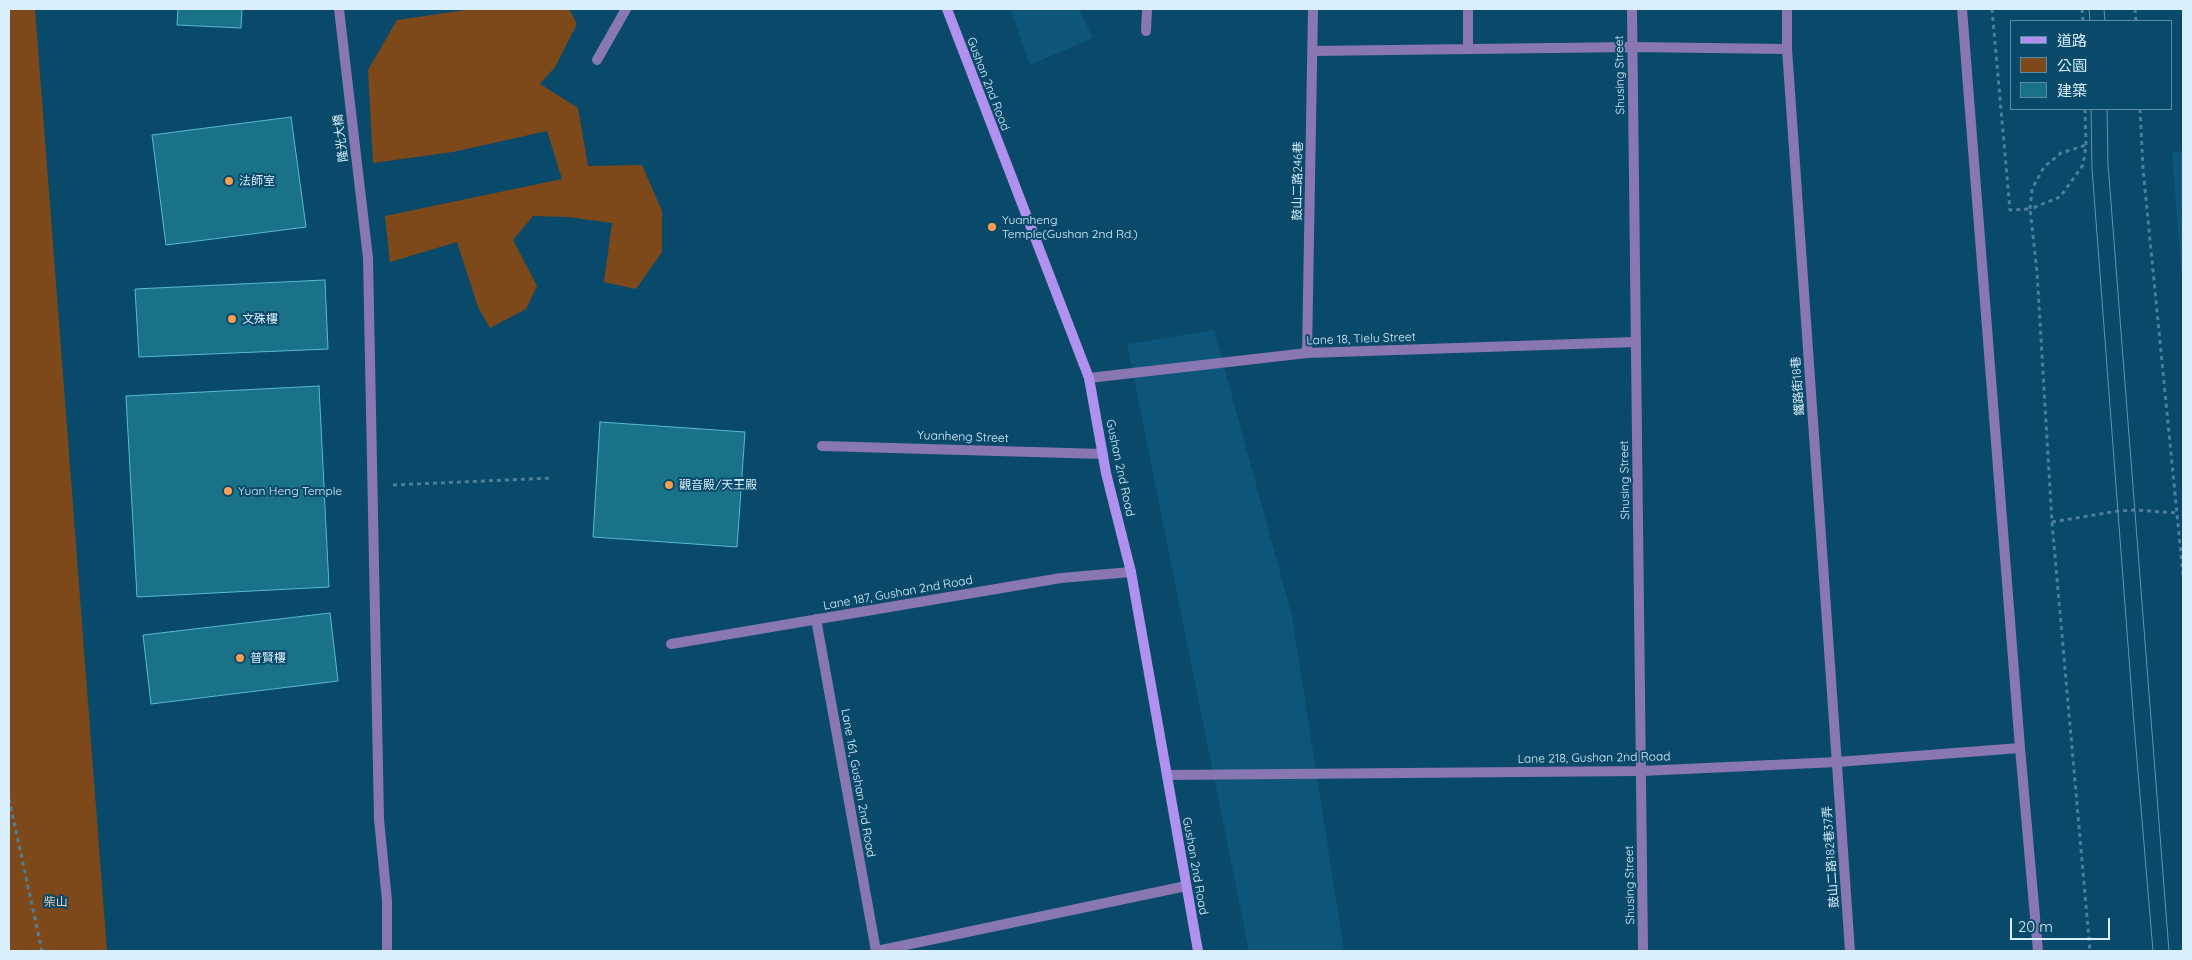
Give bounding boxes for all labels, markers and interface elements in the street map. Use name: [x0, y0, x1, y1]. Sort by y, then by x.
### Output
legend: [2010, 20, 2172, 110]
text: 道路: [2057, 31, 2087, 50]
street label: Gushan 2nd Road: [964, 35, 1012, 133]
street label: Shusing Street: [1612, 35, 1628, 115]
text: 公園: [2057, 56, 2087, 75]
text: 建築: [2057, 81, 2087, 100]
street label: 隆光大橋: [331, 113, 351, 163]
street label: 鼓山二路246巷: [1290, 141, 1306, 221]
place label: 法師室: [239, 174, 275, 188]
marker: 法師室: [223, 175, 235, 187]
place label: Yuanheng Temple(Gushan 2nd Rd.): [1002, 213, 1138, 241]
marker: Yuanheng Temple(Gushan 2nd Rd.): [986, 221, 998, 233]
place label: 文殊樓: [242, 312, 278, 326]
marker: 文殊樓: [226, 313, 238, 325]
street label: Lane 18, Tielu Street: [1306, 330, 1416, 348]
street label: 鐵路街18巷: [1789, 356, 1807, 416]
street label: Gushan 2nd Road: [1103, 418, 1137, 518]
street label: Yuanheng Street: [917, 428, 1009, 446]
street label: Shusing Street: [1617, 440, 1633, 520]
place label: 觀音殿/天王殿: [679, 478, 757, 492]
marker: 觀音殿/天王殿: [663, 479, 675, 491]
place label: Yuan Heng Temple: [238, 484, 342, 498]
marker: Yuan Heng Temple: [222, 485, 234, 497]
street label: Lane 187, Gushan 2nd Road: [822, 573, 974, 613]
place label: 普賢樓: [250, 651, 286, 665]
marker: 普賢樓: [234, 652, 246, 664]
street label: Lane 161, Gushan 2nd Road: [838, 708, 878, 858]
street label: Lane 218, Gushan 2nd Road: [1517, 749, 1671, 767]
street label: 鼓山二路182巷37弄: [1820, 806, 1842, 908]
street label: Gushan 2nd Road: [1179, 816, 1211, 916]
street label: Shusing Street: [1622, 845, 1638, 925]
park label: 柴山: [44, 895, 68, 909]
scale bar: [2012, 908, 2112, 940]
text: 20 m: [2018, 917, 2053, 936]

